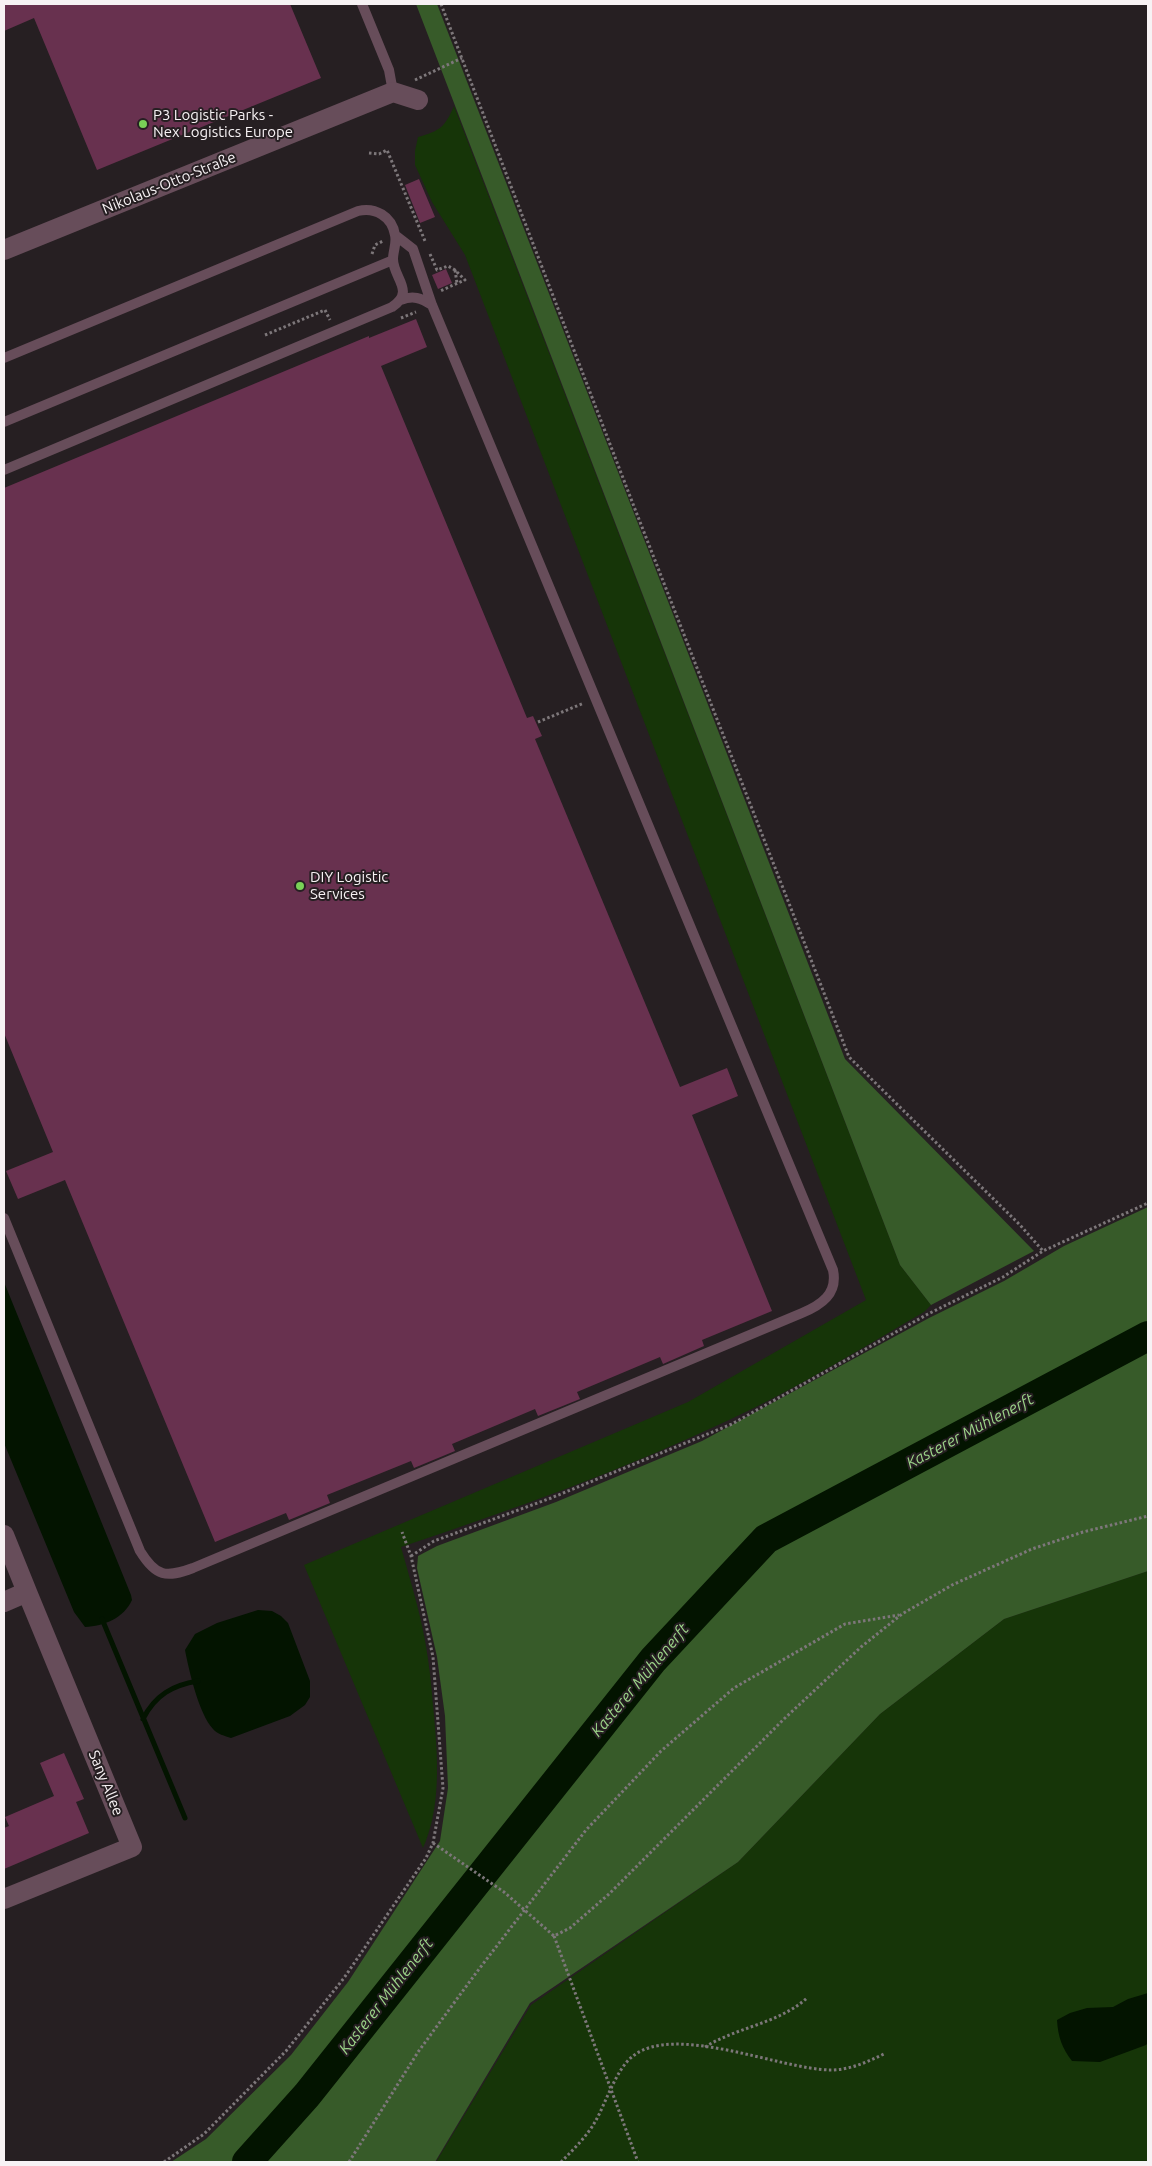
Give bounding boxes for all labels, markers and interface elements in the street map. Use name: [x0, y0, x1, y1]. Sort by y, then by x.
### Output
place label: P3 Logistic Parks - Nex Logistics Europe: [153, 106, 293, 141]
marker: P3 Logistic Parks - Nex Logistics Europe: [137, 118, 149, 130]
street label: Nikolaus-Otto-Straße: [100, 148, 238, 218]
place label: DIY Logistic Services: [310, 868, 388, 903]
marker: DIY Logistic Services: [294, 880, 306, 892]
water label: Kasterer Mühlenerft: [903, 1389, 1037, 1473]
water label: Kasterer Mühlenerft: [587, 1620, 693, 1740]
street label: Sany Allee: [85, 1748, 127, 1818]
water label: Kasterer Mühlenerft: [335, 1934, 437, 2058]

